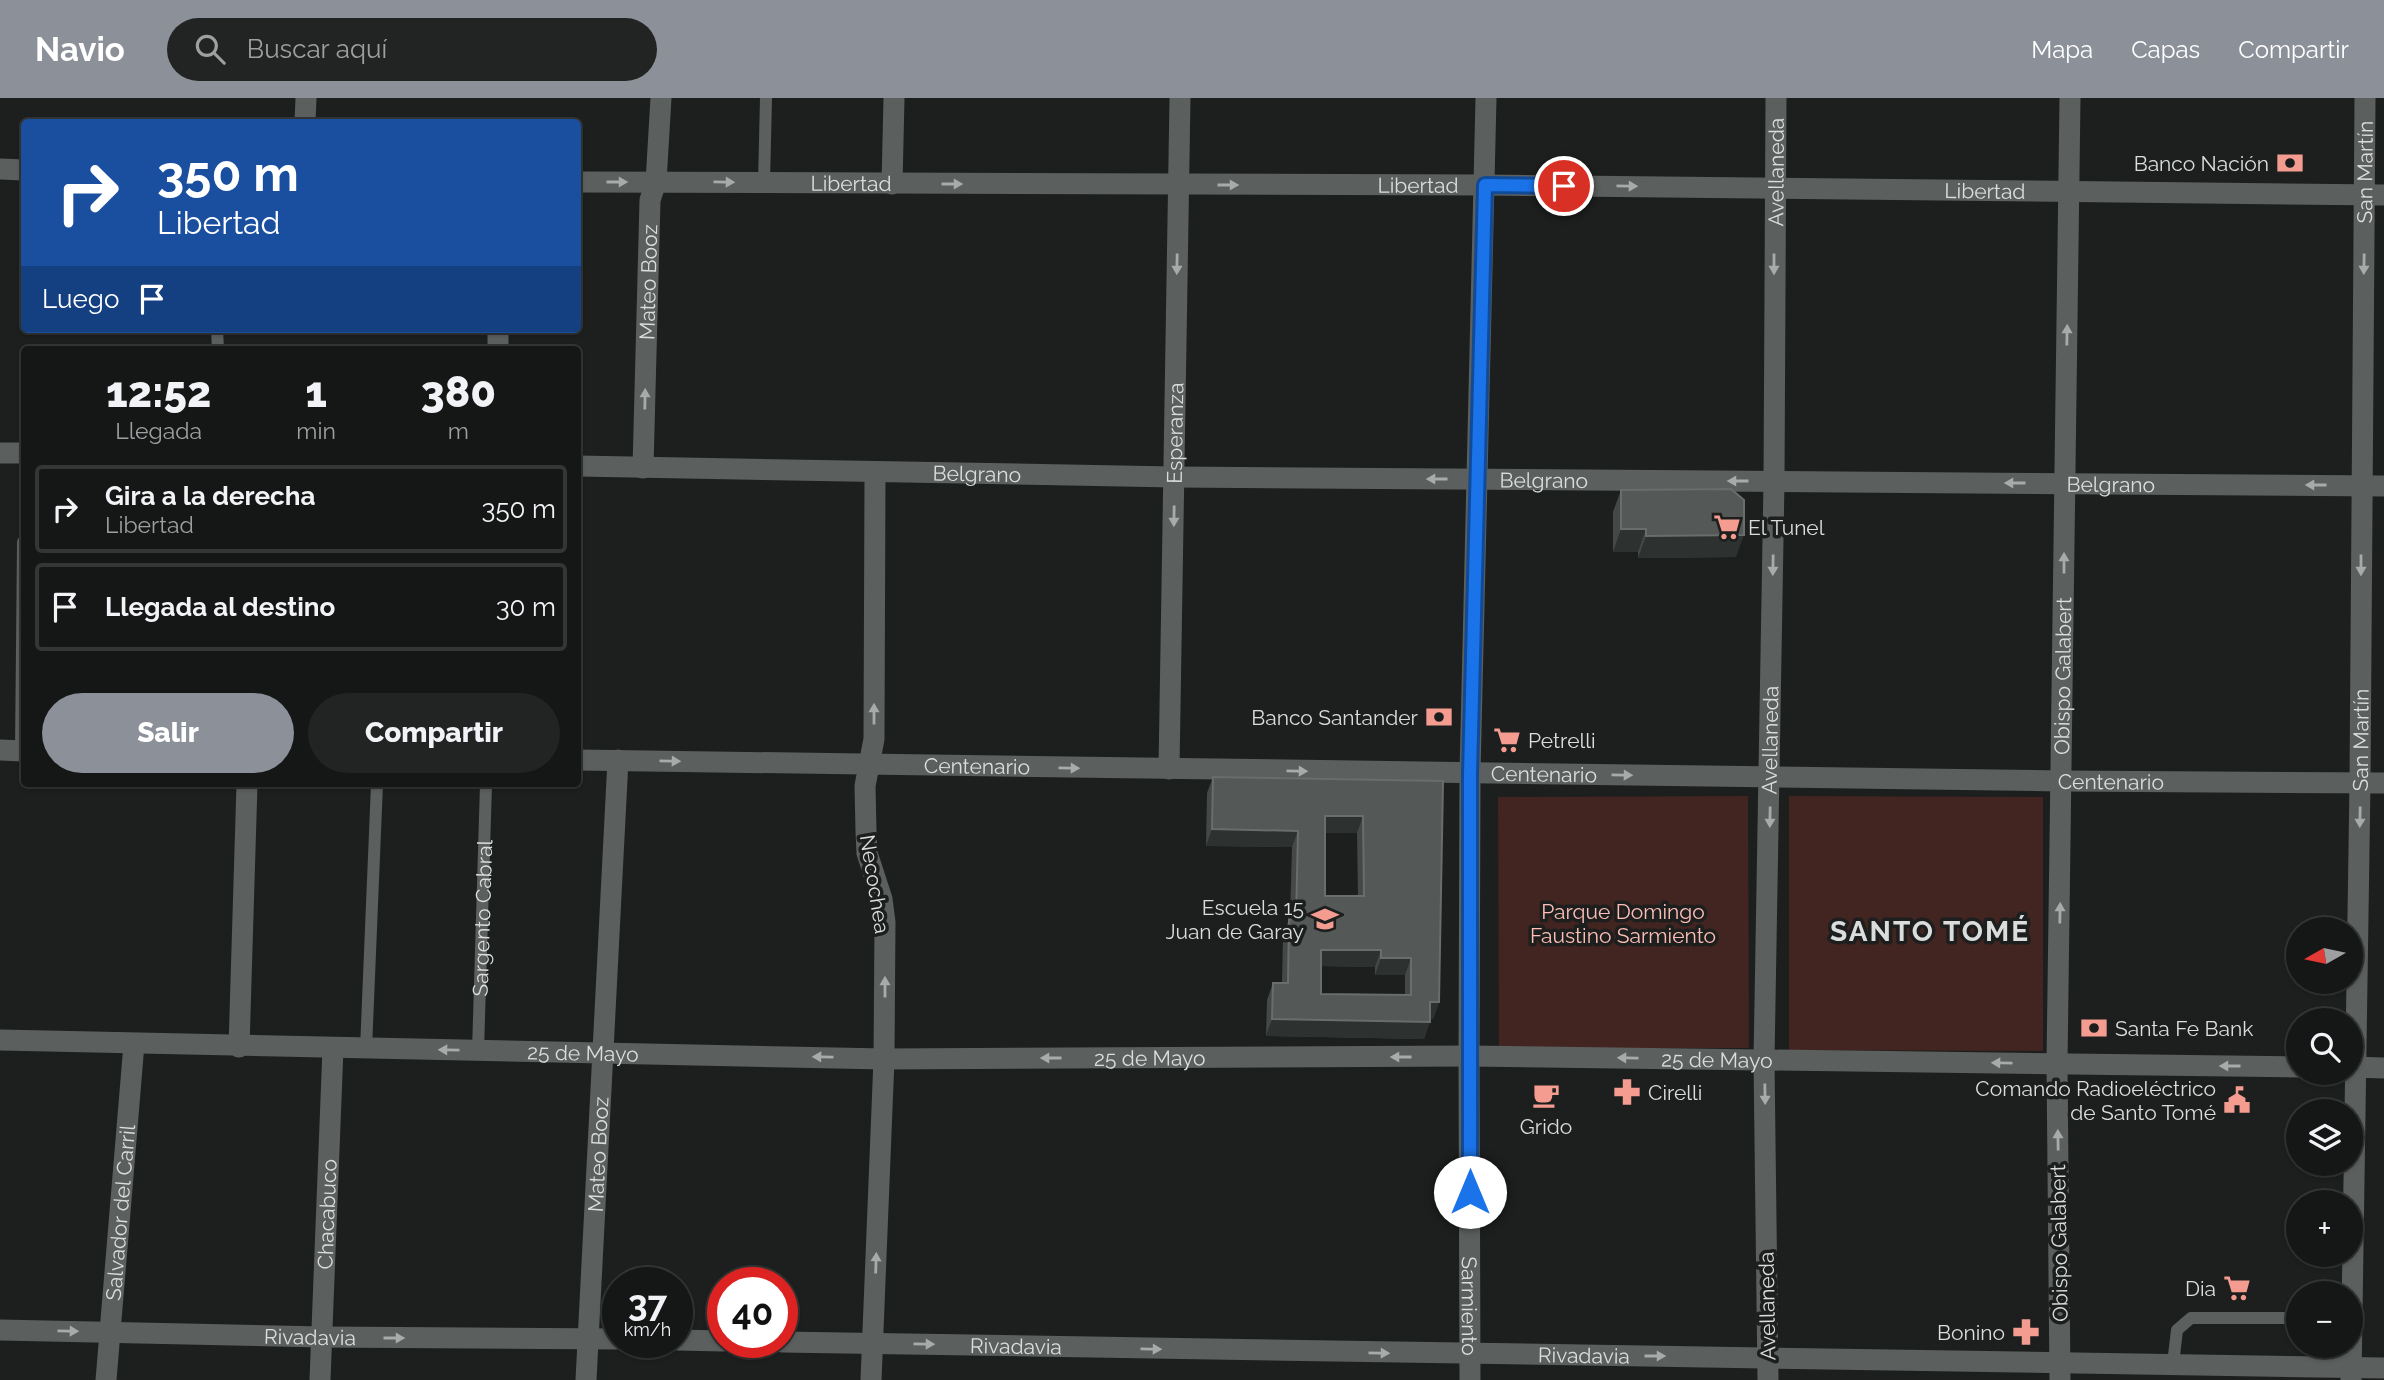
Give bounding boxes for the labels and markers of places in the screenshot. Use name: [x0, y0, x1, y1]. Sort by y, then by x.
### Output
bank icon: Banco Nación: [2275, 148, 2305, 178]
place label: Banco Nación: [2134, 151, 2269, 176]
pin: [1534, 156, 1594, 216]
supermarket icon: El Tunel: [1712, 512, 1742, 542]
place label: El Tunel: [1748, 515, 1825, 540]
bank icon: Banco Santander: [1424, 702, 1454, 732]
place label: Banco Santander: [1251, 705, 1419, 730]
supermarket icon: Petrelli: [1492, 725, 1522, 755]
place label: Petrelli: [1528, 728, 1595, 753]
place label: Escuela 15 Juan de Garay: [1165, 895, 1304, 944]
school or university icon: Escuela 15 Juan de Garay: [1310, 904, 1340, 934]
bank icon: Santa Fe Bank: [2079, 1013, 2109, 1043]
place label: Santa Fe Bank: [2115, 1016, 2253, 1041]
place label: Comando Radioeléctrico de Santo Tomé: [1975, 1076, 2216, 1125]
pharmacy icon: Cirelli: [1612, 1077, 1642, 1107]
cafe icon: Grido: [1531, 1080, 1561, 1110]
place label: Cirelli: [1648, 1080, 1702, 1105]
public building icon: Comando Radioeléctrico de Santo Tomé: [2222, 1085, 2252, 1115]
place label: Grido: [1520, 1114, 1572, 1139]
supermarket icon: Dia: [2222, 1273, 2252, 1303]
place label: Dia: [2185, 1276, 2216, 1301]
pharmacy icon: Bonino: [2011, 1317, 2041, 1347]
place label: Bonino: [1937, 1320, 2005, 1345]

